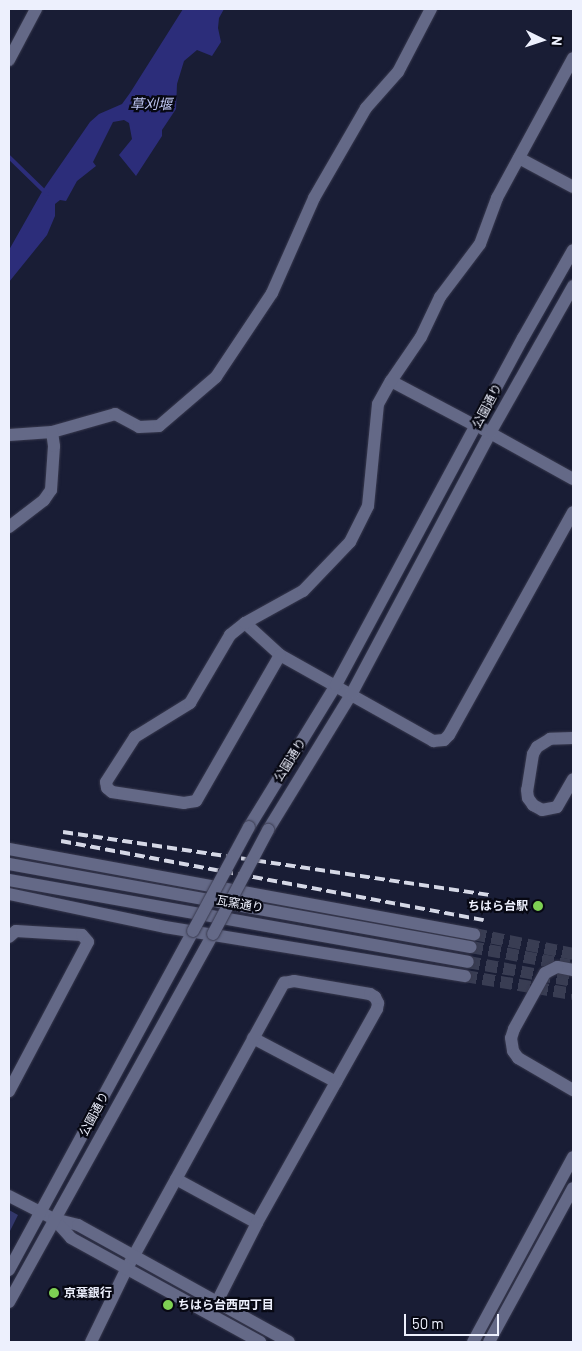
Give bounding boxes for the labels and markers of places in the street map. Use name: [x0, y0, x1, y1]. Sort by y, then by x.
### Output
place label: ちはら台駅: [468, 899, 528, 913]
marker: ちはら台駅: [532, 900, 544, 912]
place label: 京葉銀行: [64, 1286, 112, 1300]
marker: 京葉銀行: [48, 1287, 60, 1299]
place label: ちはら台西四丁目: [178, 1298, 274, 1312]
marker: ちはら台西四丁目: [162, 1299, 174, 1311]

